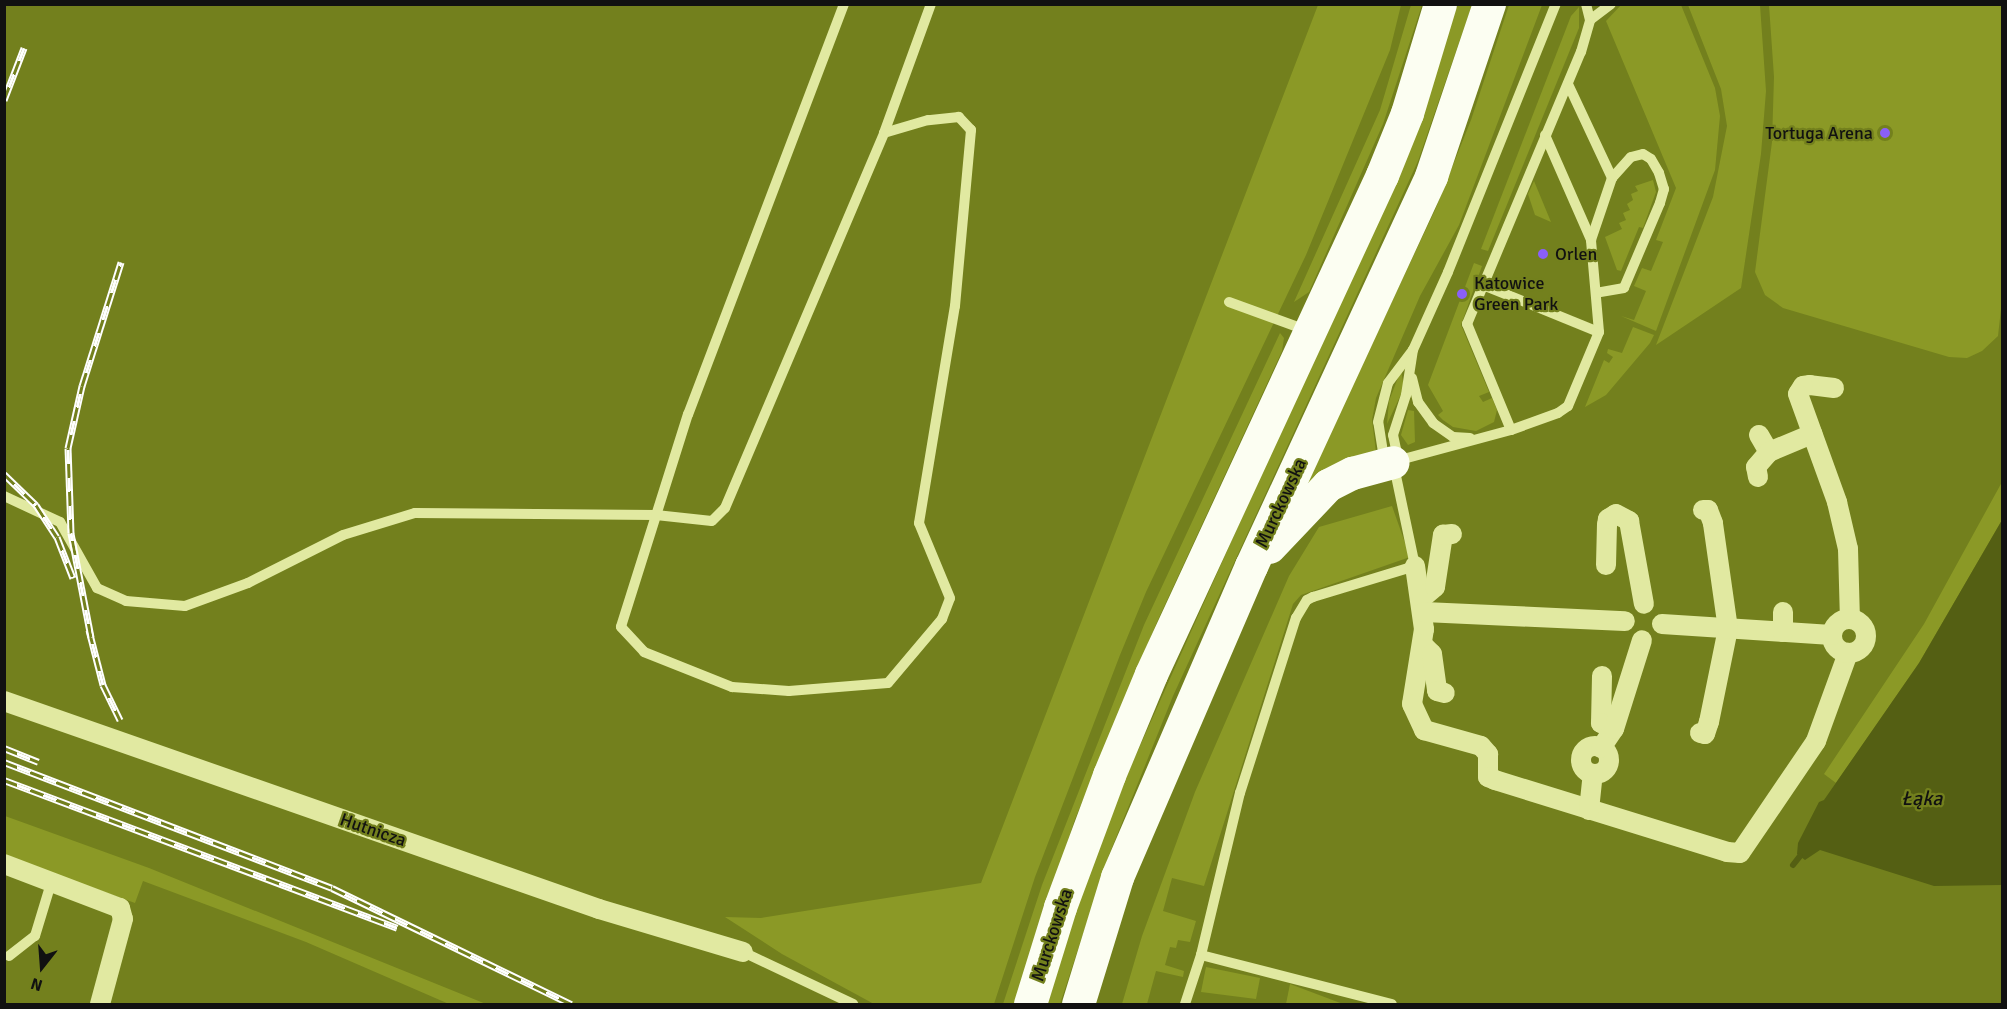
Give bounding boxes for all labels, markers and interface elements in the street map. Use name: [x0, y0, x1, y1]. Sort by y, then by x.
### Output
place label: Tortuga Arena: [1765, 122, 1873, 144]
marker: Tortuga Arena: [1878, 126, 1892, 140]
place label: Orlen: [1555, 243, 1597, 265]
marker: Orlen: [1536, 247, 1550, 261]
place label: Katowice Green Park: [1474, 273, 1558, 316]
marker: Katowice Green Park: [1455, 287, 1469, 301]
street label: Murckowska: [1251, 455, 1311, 551]
water label: Łąka: [1902, 786, 1942, 810]
street label: Hutnicza: [337, 809, 409, 851]
street label: Murckowska: [1027, 886, 1077, 984]
north arrow: [12, 937, 72, 997]
text: N: [28, 973, 45, 995]

